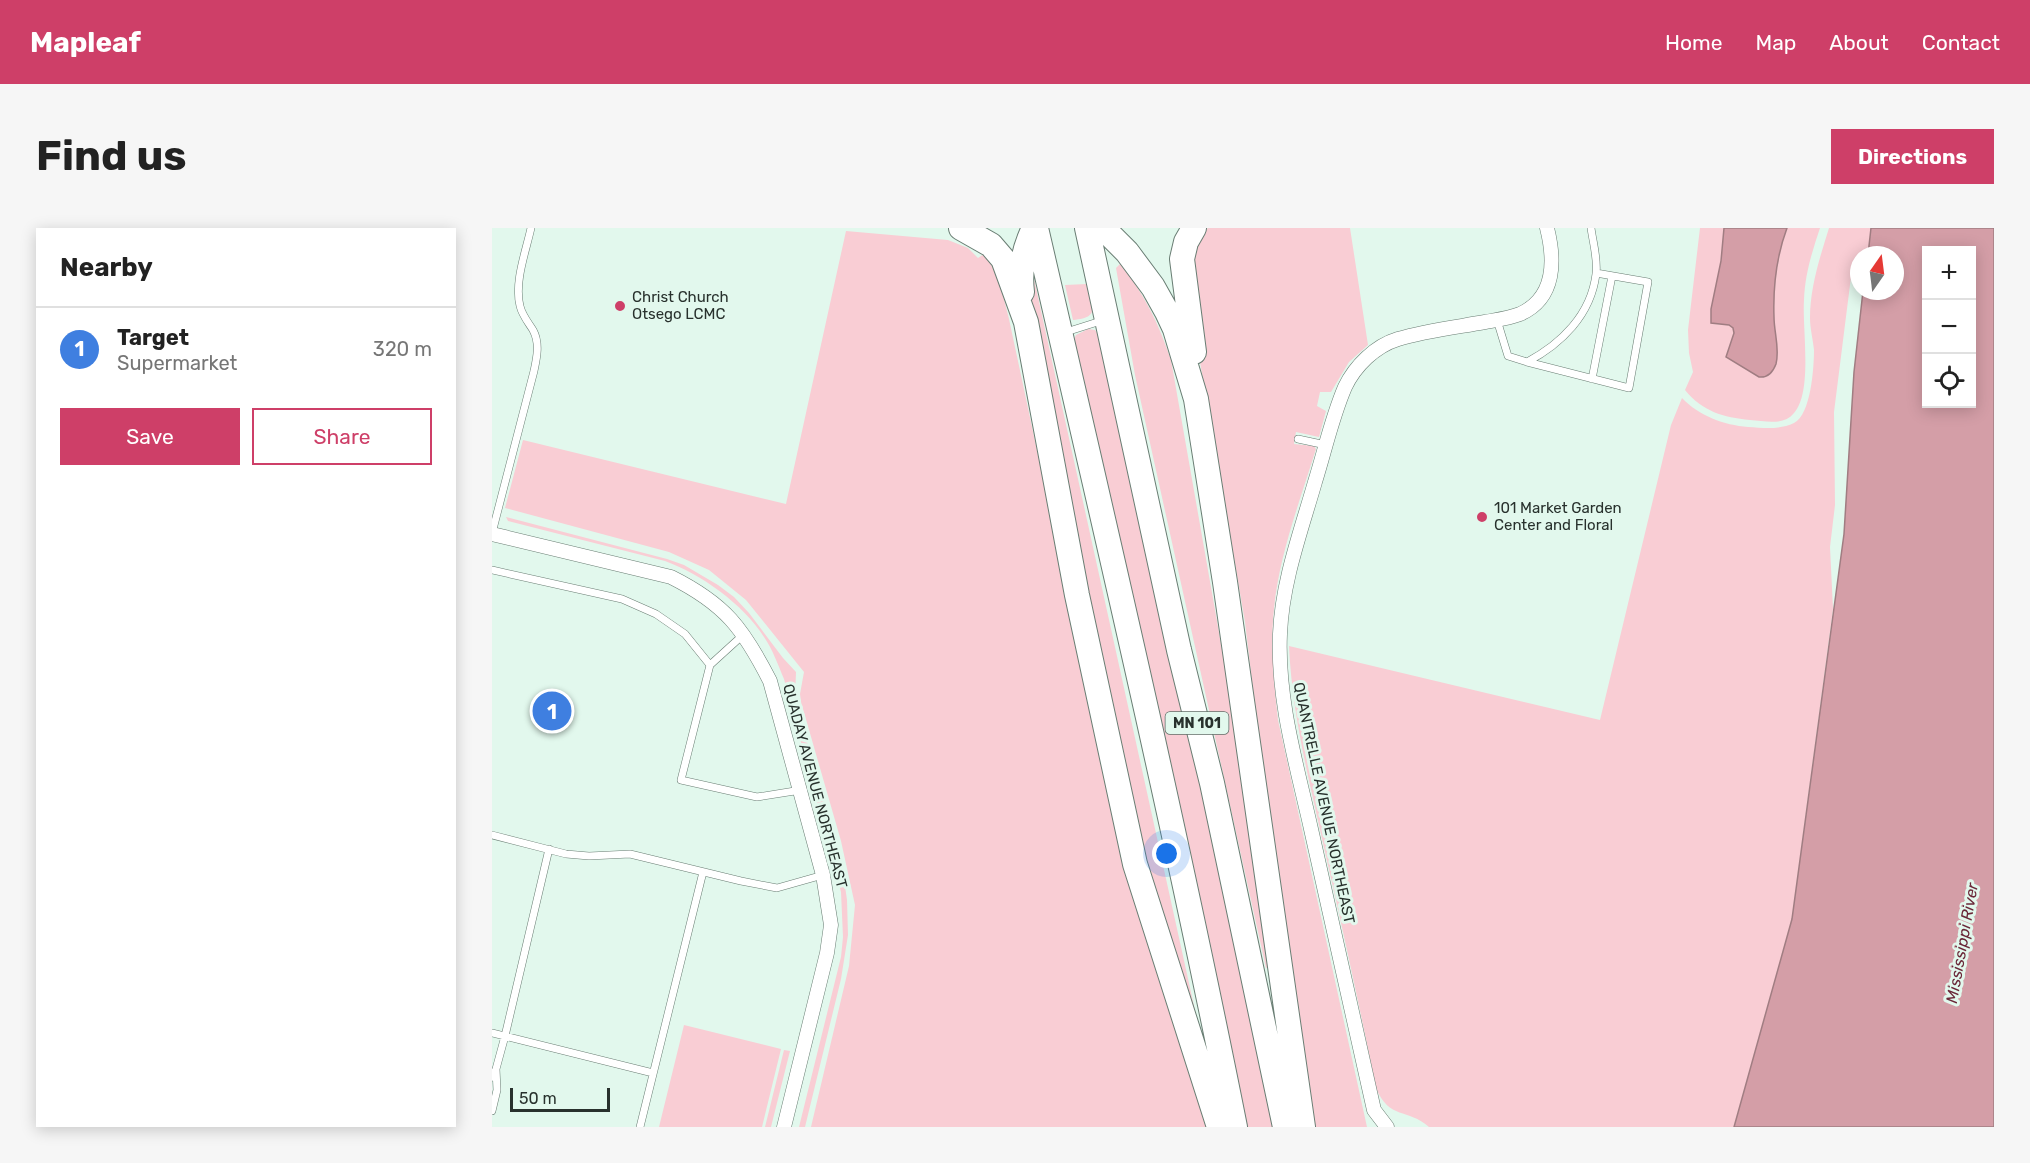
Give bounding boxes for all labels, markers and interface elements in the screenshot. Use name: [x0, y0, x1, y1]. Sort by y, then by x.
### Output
text: Mapleaf: [30, 26, 141, 59]
text: Home: [1665, 30, 1722, 55]
text: Map: [1755, 30, 1796, 55]
text: About: [1829, 30, 1889, 55]
text: Contact: [1922, 30, 2000, 55]
button: Directions: [1831, 129, 1994, 184]
text: Find us: [36, 131, 187, 181]
north arrow: [1850, 246, 1904, 300]
map controls: [1922, 246, 1976, 408]
button: +: [1922, 246, 1976, 300]
text: Nearby: [60, 252, 153, 283]
place label: Christ Church Otsego LCMC: [632, 288, 729, 323]
marker: Christ Church Otsego LCMC: [613, 299, 627, 313]
button: −: [1922, 300, 1976, 354]
text: Target: [117, 324, 189, 351]
text: 1: [75, 337, 84, 361]
text: 320 m: [373, 337, 432, 361]
text: Supermarket: [117, 351, 237, 375]
button: locate: [1922, 354, 1976, 408]
button: Save: [60, 408, 240, 465]
button: Share: [252, 408, 432, 465]
place label: 101 Market Garden Center and Floral: [1494, 499, 1622, 534]
marker: 101 Market Garden Center and Floral: [1475, 510, 1489, 524]
street label: QUANTRELLE AVENUE NORTHEAST: [1290, 681, 1358, 926]
street label: QUADAY AVENUE NORTHEAST: [779, 682, 851, 890]
pin: 1: [532, 688, 572, 734]
road number: MN 101: [1166, 712, 1228, 734]
your location: [1152, 839, 1181, 868]
water label: Mississippi River: [1942, 880, 1982, 1005]
scale bar: [510, 1085, 610, 1112]
text: 50 m: [519, 1089, 557, 1108]

